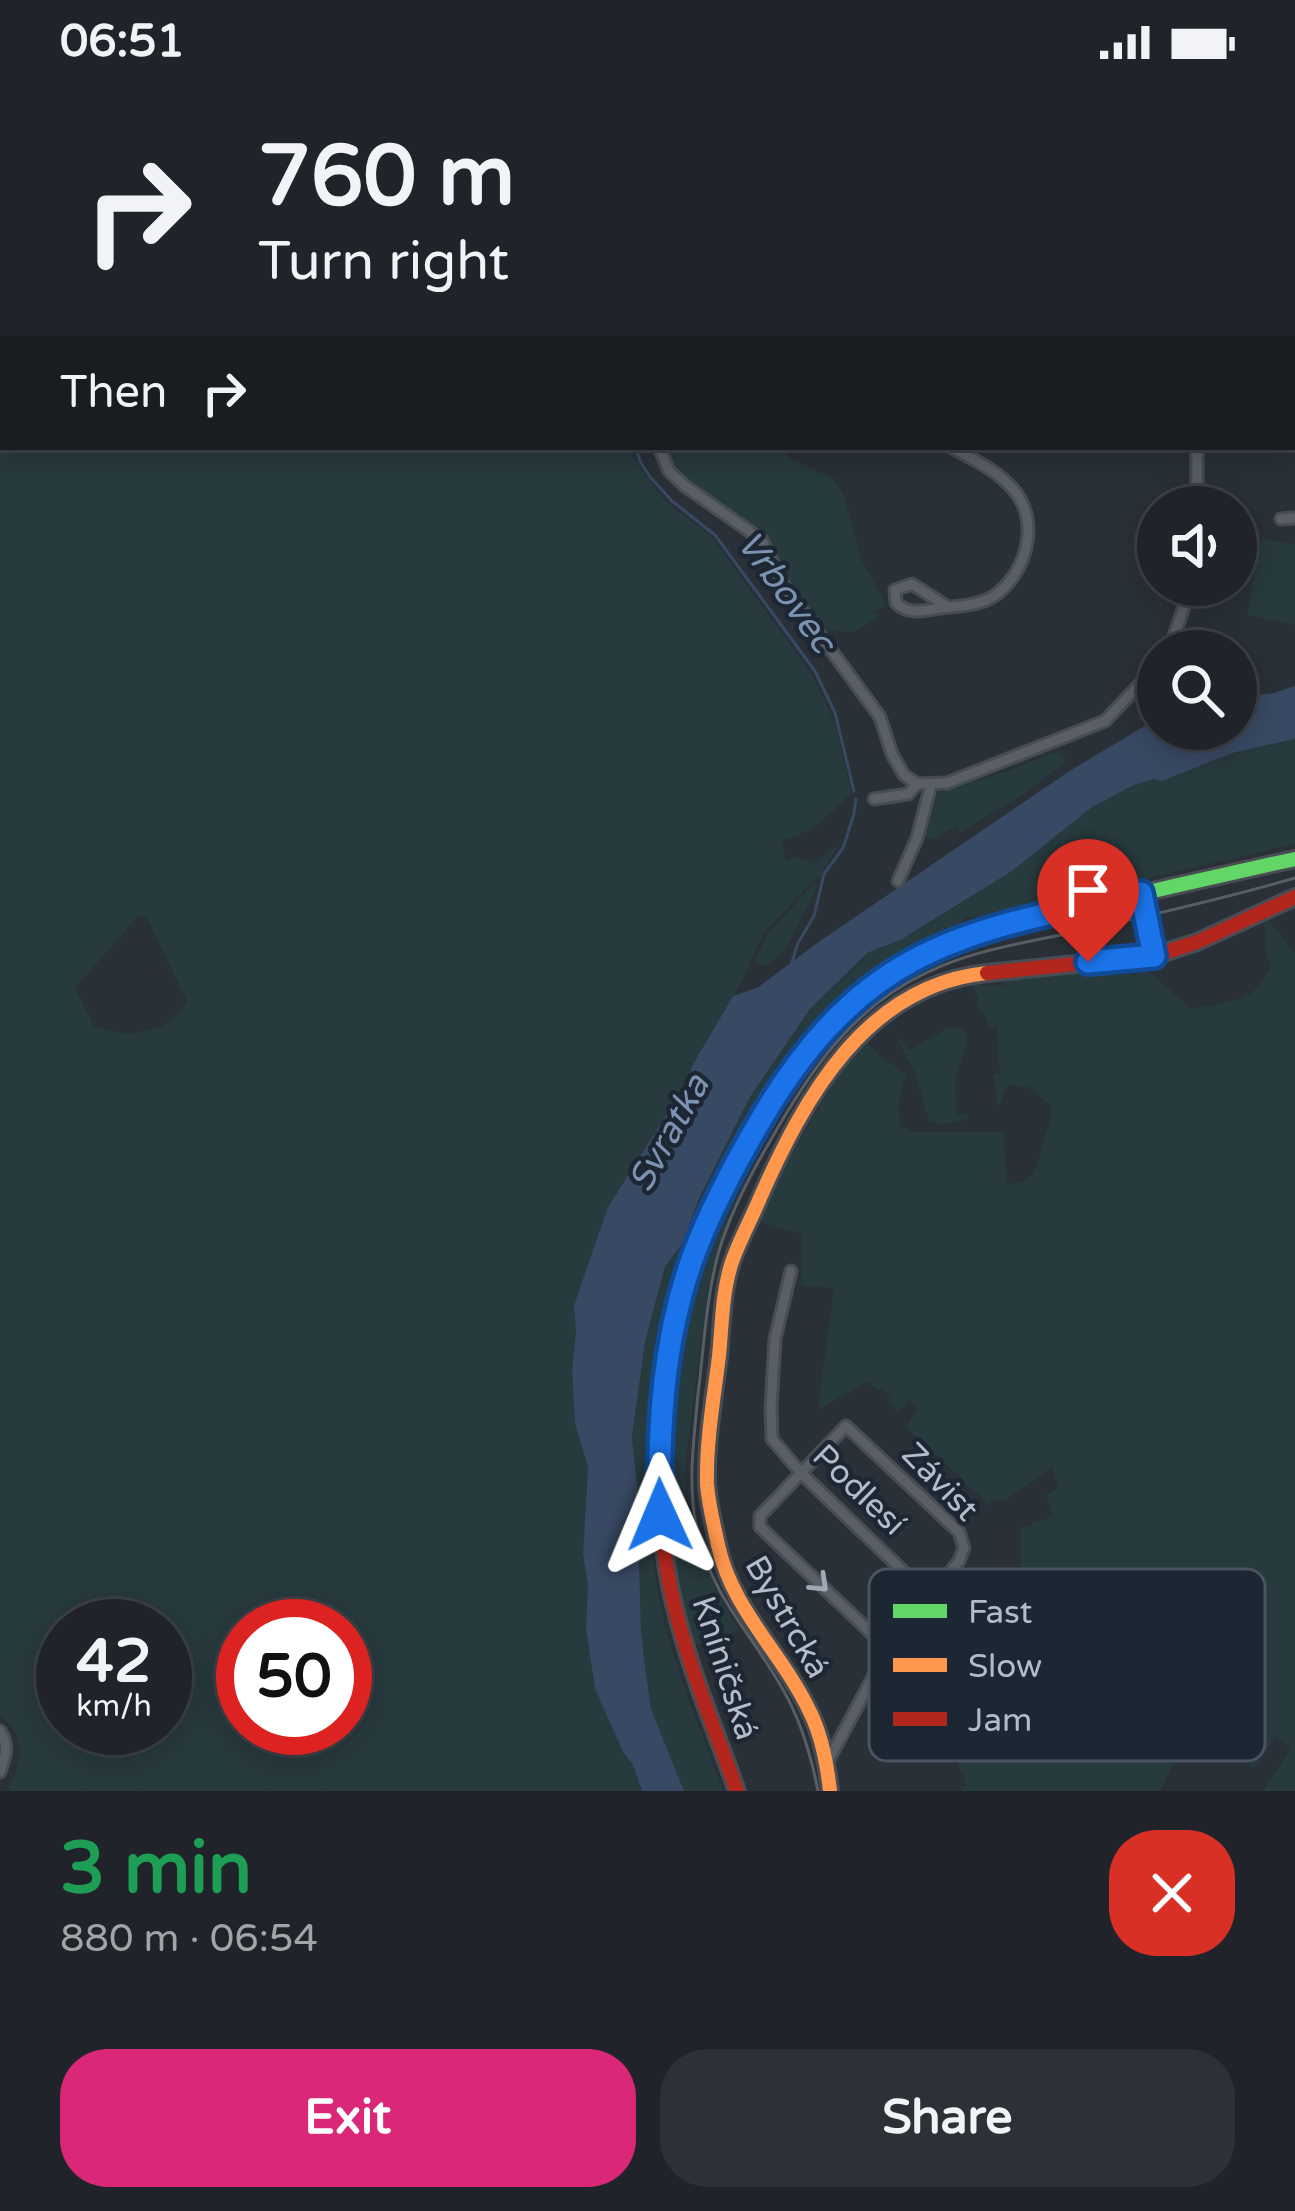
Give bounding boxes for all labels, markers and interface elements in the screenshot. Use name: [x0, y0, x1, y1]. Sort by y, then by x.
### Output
text: 06:51: [60, 15, 185, 69]
text: 760 m: [258, 127, 515, 228]
icon: right: [60, 132, 216, 288]
text: Turn right: [258, 229, 509, 294]
icon: right: [191, 360, 257, 426]
text: Then: [60, 366, 167, 420]
map controls: [1137, 486, 1257, 750]
button: sound: [1137, 486, 1257, 606]
water label: Vrbovec: [727, 523, 847, 664]
button: search: [1137, 630, 1257, 750]
pin: [1037, 839, 1139, 962]
icon: arrive: [1055, 857, 1121, 923]
water label: Svratka: [619, 1066, 719, 1199]
street label: Závist: [894, 1435, 986, 1529]
street label: Podlesí: [805, 1437, 913, 1543]
position arrow: [597, 1452, 723, 1578]
street label: Bystrcká: [737, 1549, 837, 1685]
legend: [869, 1569, 1265, 1761]
one-way arrow: [806, 1570, 828, 1592]
street label: Kníničská: [684, 1591, 766, 1745]
text: Fast: [968, 1593, 1032, 1632]
speed limit sign: 50: [216, 1599, 372, 1755]
text: 42: [76, 1626, 152, 1698]
text: Slow: [968, 1647, 1042, 1686]
text: km/h: [76, 1688, 152, 1725]
text: Jam: [968, 1701, 1032, 1740]
text: 3 min: [60, 1826, 252, 1913]
button: close: [1109, 1830, 1235, 1956]
text: 880 m · 06:54: [60, 1915, 318, 1962]
button: Exit: [60, 2049, 636, 2187]
button: Share: [660, 2049, 1235, 2187]

